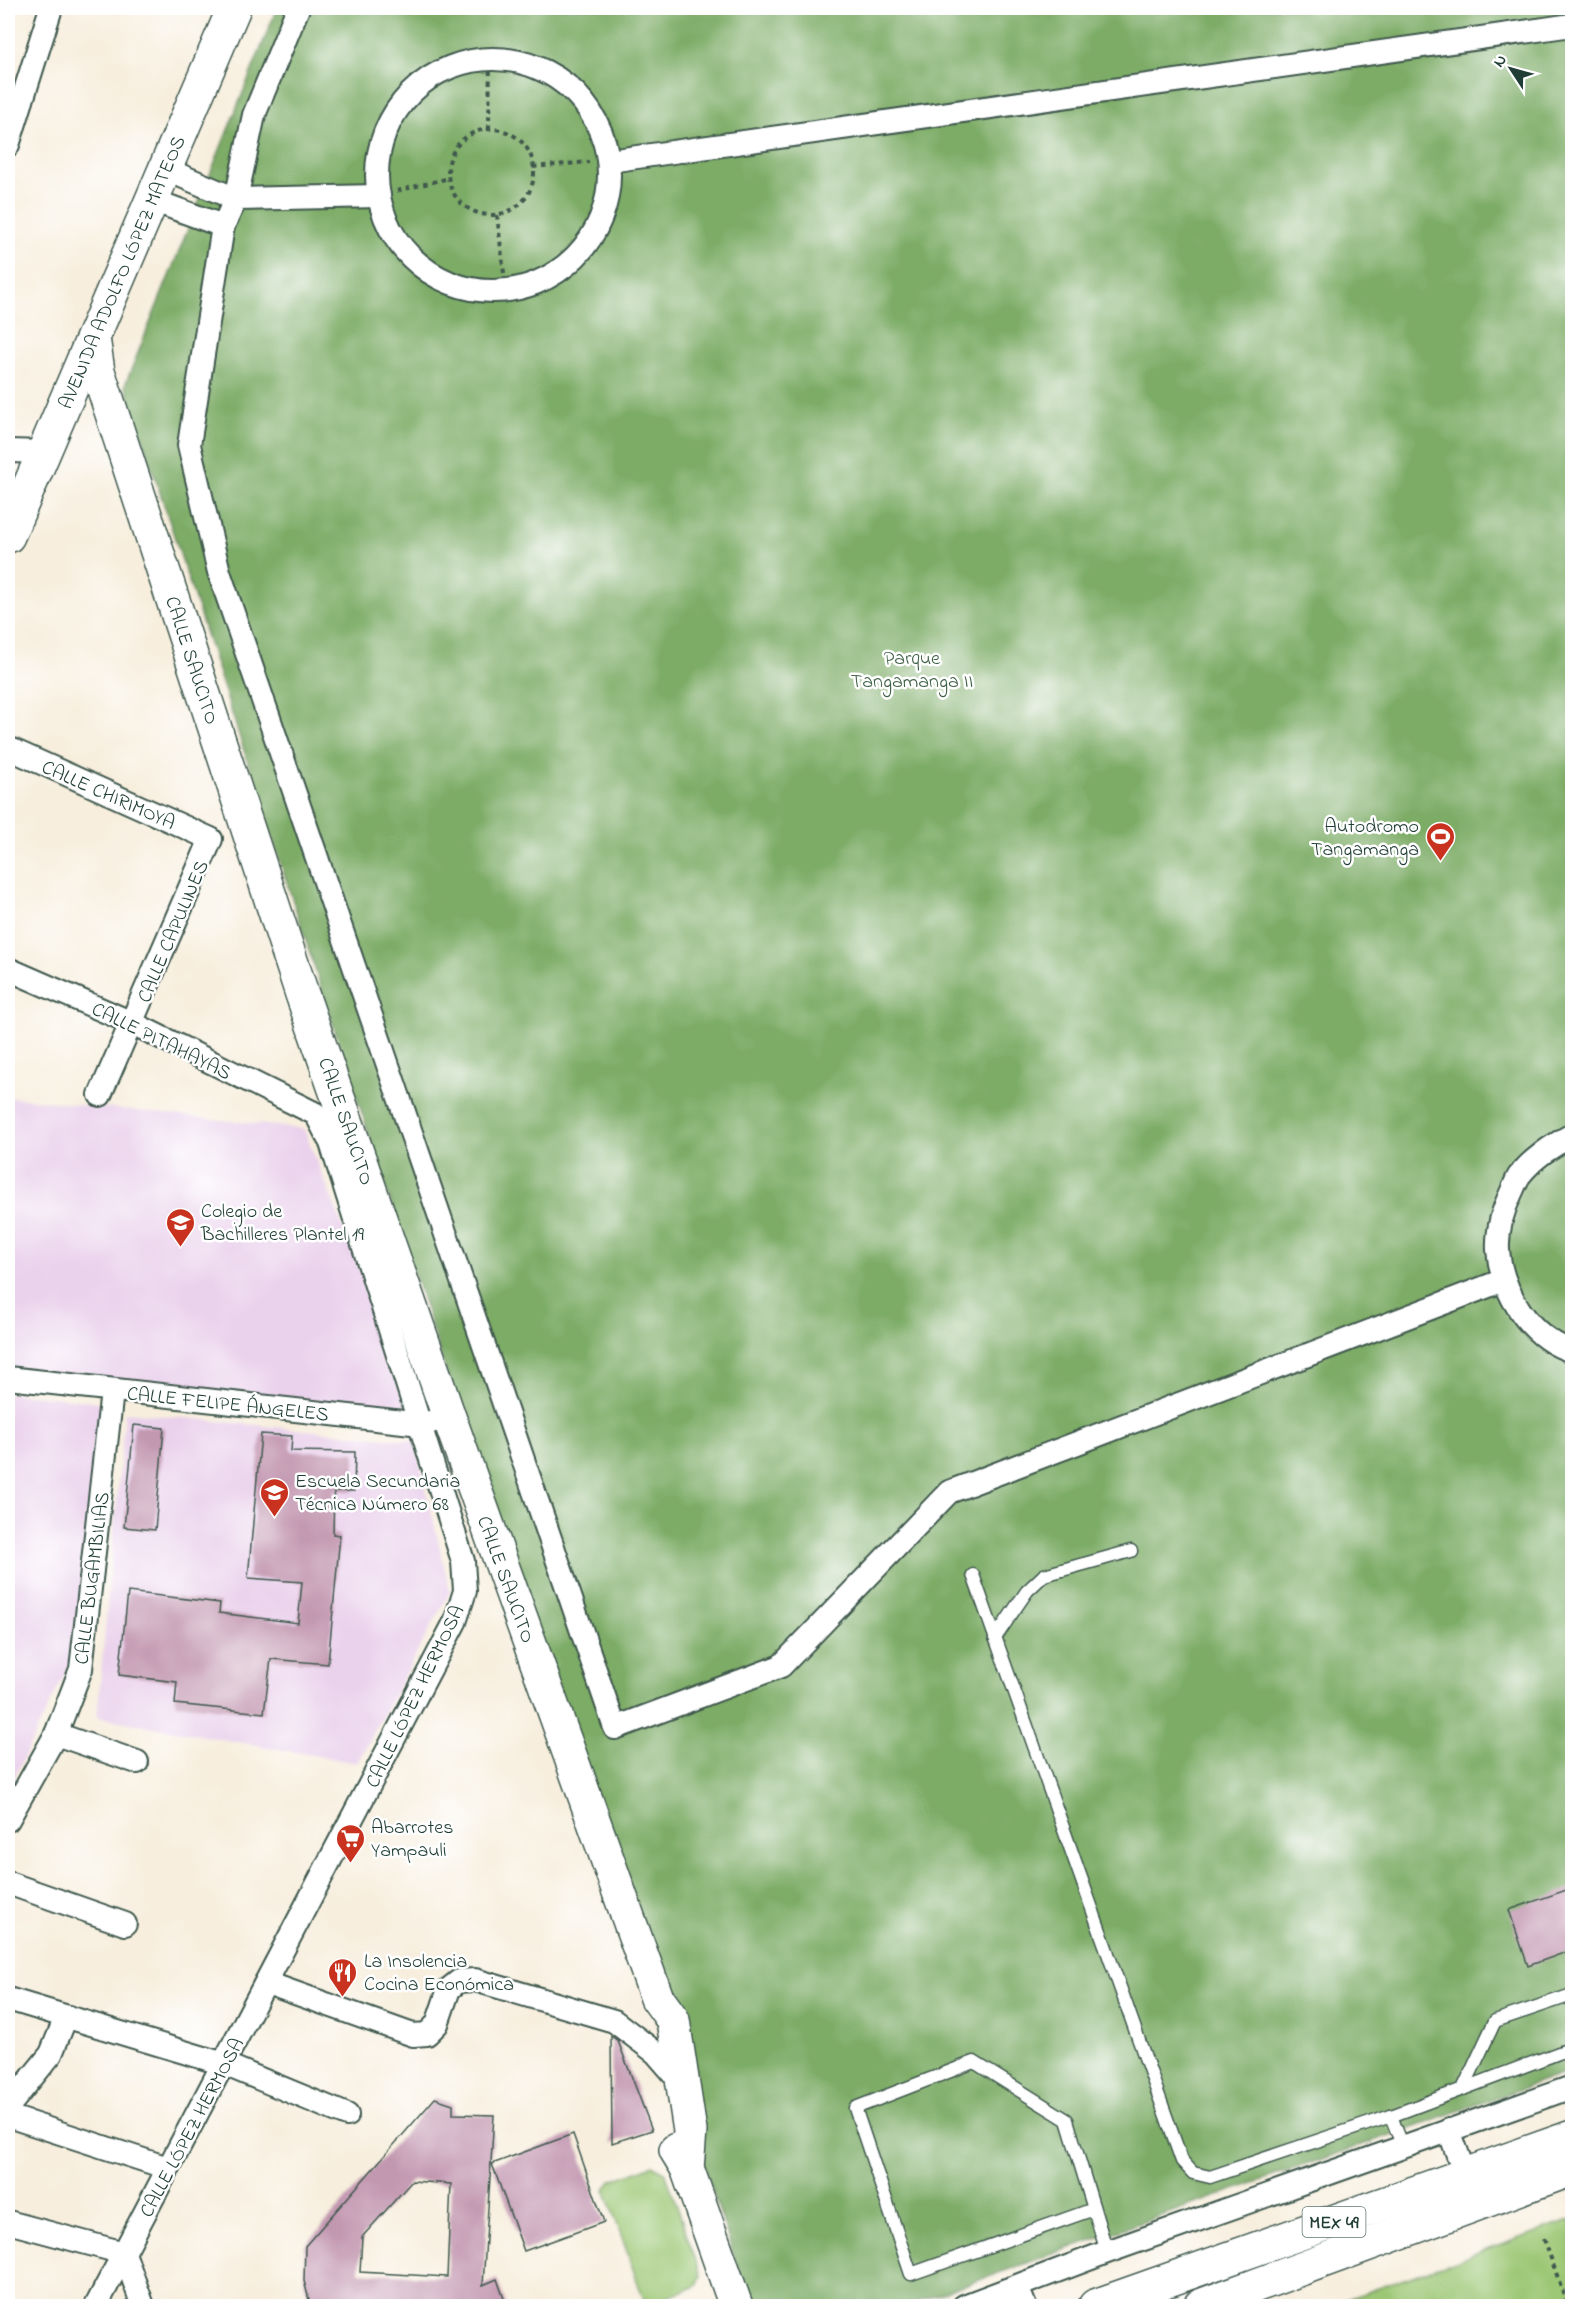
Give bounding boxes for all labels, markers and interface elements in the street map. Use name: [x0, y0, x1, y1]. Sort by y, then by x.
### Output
north arrow: [1481, 39, 1541, 99]
text: N: [1488, 50, 1513, 73]
street label: AVENIDA ADOLFO LÓPEZ MATEOS: [52, 132, 194, 414]
street label: CALLE SAUCITO: [156, 593, 225, 729]
park label: Parque Tangamanga II: [851, 645, 973, 698]
street label: CALLE CHIRIMOYA: [36, 754, 180, 839]
place label: Autodromo Tangamanga: [1311, 813, 1419, 866]
sports icon: Autodromo Tangamanga: [1424, 820, 1456, 862]
street label: CALLE CAPULINES: [131, 856, 217, 1008]
street label: CALLE PITAHAYAS: [86, 996, 236, 1089]
street label: CALLE SAUCITO: [309, 1054, 380, 1190]
place label: Colegio de Bachilleres Plantel 19: [200, 1198, 364, 1250]
school or university icon: Colegio de Bachilleres Plantel 19: [164, 1206, 196, 1248]
street label: CALLE FELIPE ÁNGELES: [125, 1380, 330, 1431]
place label: Escuela Secundaria Técnica Número 68: [295, 1468, 460, 1520]
school or university icon: Escuela Secundaria Técnica Número 68: [258, 1476, 290, 1518]
street label: CALLE BUGAMBILIAS: [69, 1490, 118, 1666]
street label: CALLE SAUCITO: [468, 1512, 541, 1647]
street label: CALLE LÓPEZ HERMOSA: [359, 1601, 473, 1793]
place label: Abarrotes Yampauli: [371, 1814, 453, 1866]
supermarket icon: Abarrotes Yampauli: [334, 1822, 366, 1864]
place label: La Insolencia Cocina Económica: [364, 1948, 514, 2000]
restaurant icon: La Insolencia Cocina Económica: [327, 1956, 359, 1998]
street label: CALLE LÓPEZ HERMOSA: [133, 2033, 253, 2223]
road number: MEX 49: [1302, 2207, 1366, 2237]

